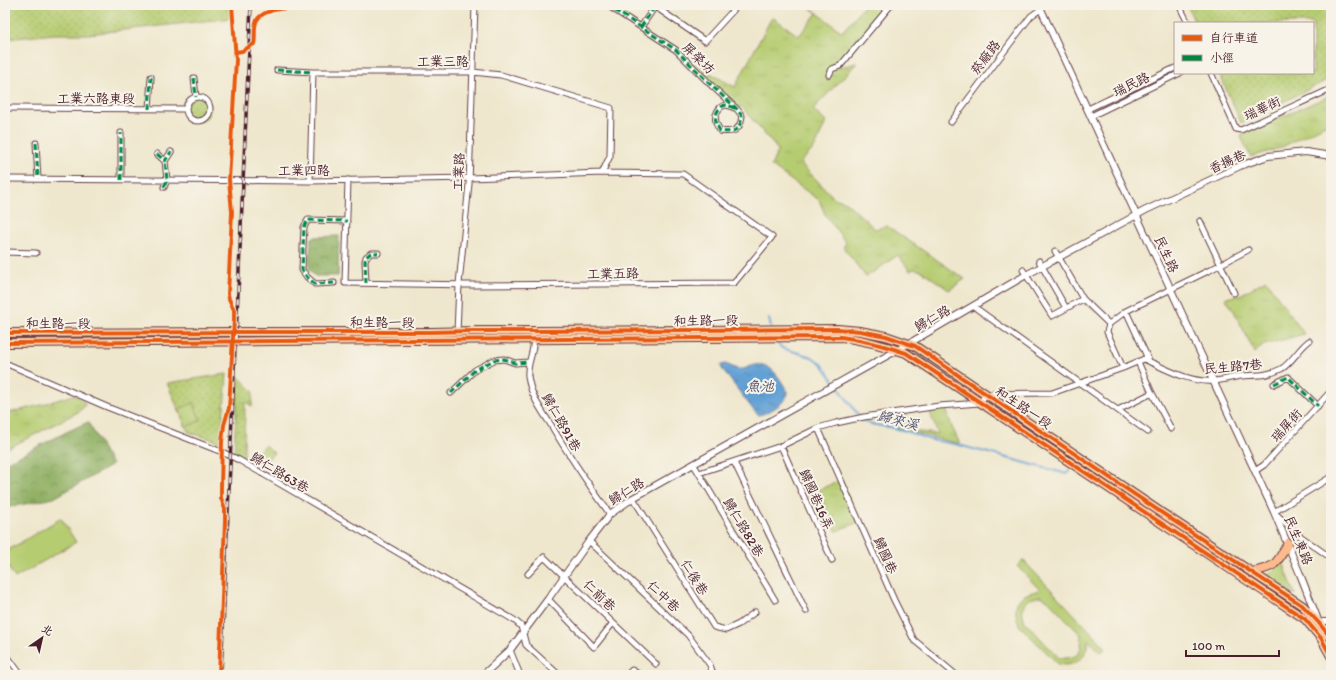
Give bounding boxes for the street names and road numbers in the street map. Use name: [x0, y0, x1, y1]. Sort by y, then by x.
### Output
street label: 菸廠路: [968, 37, 1003, 77]
street label: 屏榮坊: [679, 39, 718, 77]
street label: 工業三路: [417, 54, 469, 69]
street label: 瑞民路: [1110, 69, 1152, 100]
street label: 工業六路東段: [57, 91, 135, 106]
street label: 瑞華街: [1241, 93, 1283, 123]
street label: 香揚巷: [1206, 147, 1248, 176]
street label: 工業路: [450, 152, 467, 192]
street label: 工業四路: [278, 163, 330, 178]
street label: 民生路: [1152, 233, 1182, 275]
street label: 工業五路: [587, 266, 639, 281]
street label: 歸仁路: [912, 302, 953, 335]
street label: 和生路一段: [673, 312, 739, 329]
street label: 和生路一段: [349, 315, 415, 330]
street label: 和生路一段: [25, 316, 91, 331]
street label: 民生路7巷: [1203, 356, 1263, 377]
street label: 和生路一段: [993, 383, 1055, 432]
street label: 歸仁路91巷: [539, 390, 584, 454]
street label: 瑞屏街: [1268, 406, 1305, 445]
street label: 歸仁路63巷: [248, 449, 312, 496]
street label: 歸國巷16弄: [796, 466, 837, 532]
street label: 歸仁路: [606, 475, 647, 508]
street label: 歸仁路82巷: [720, 495, 767, 559]
street label: 民生東路: [1281, 513, 1316, 567]
street label: 歸國巷: [871, 534, 900, 576]
street label: 仁後巷: [678, 557, 711, 598]
street label: 仁前巷: [580, 576, 619, 614]
street label: 仁中巷: [644, 578, 683, 615]

